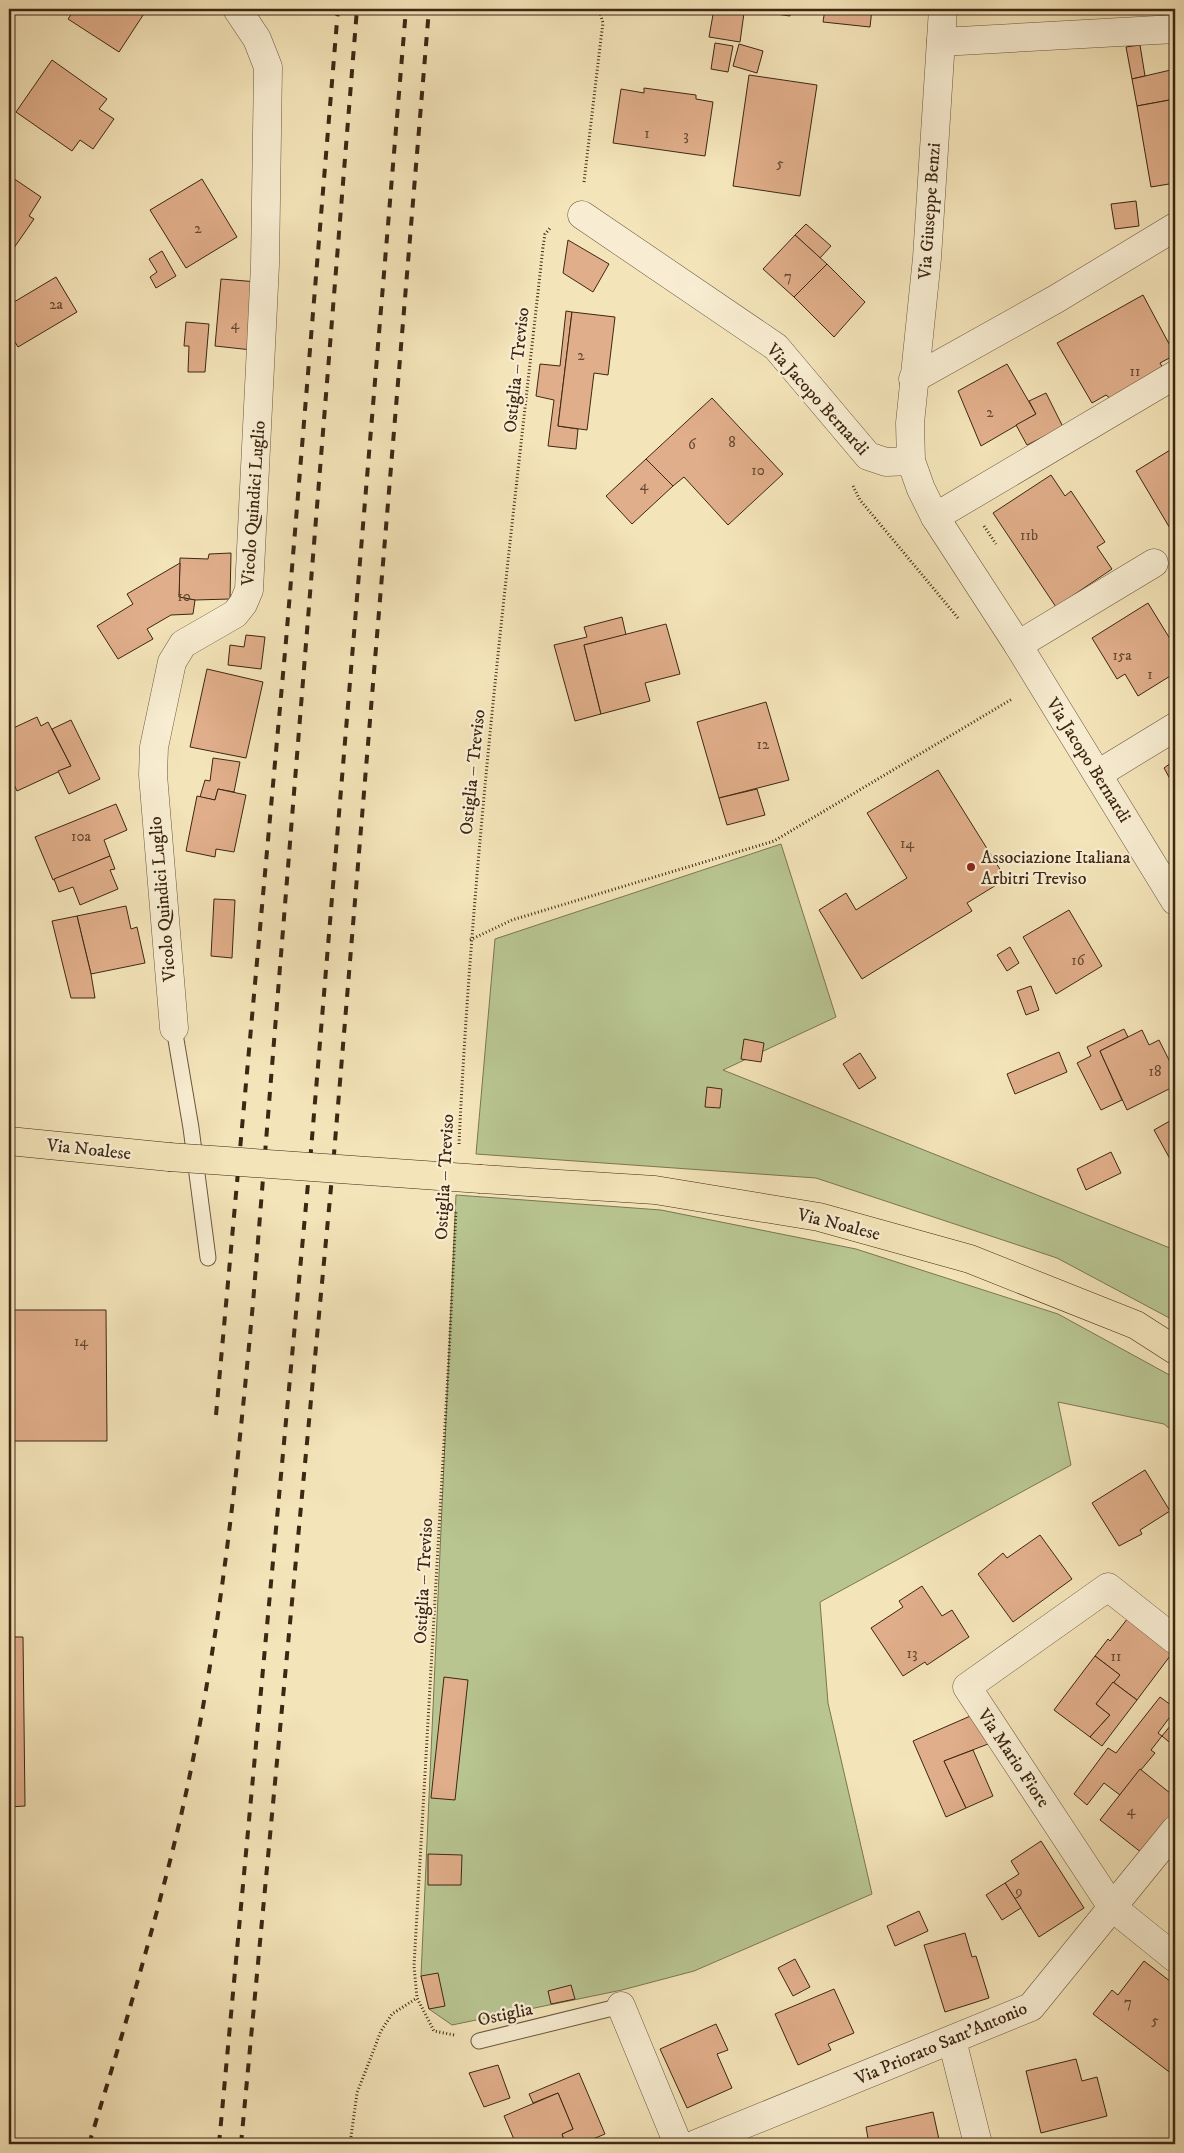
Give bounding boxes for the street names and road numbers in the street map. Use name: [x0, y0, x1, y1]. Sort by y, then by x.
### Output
street label: Via Giuseppe Benzi: [914, 142, 946, 281]
street label: Ostiglia – Treviso: [499, 306, 535, 434]
street label: Via Jacopo Bernardi: [761, 338, 873, 460]
street label: Vicolo Quindici Luglio: [237, 420, 271, 587]
street label: Via Jacopo Bernardi: [1040, 693, 1135, 827]
street label: Ostiglia – Treviso: [455, 708, 491, 836]
street label: Vicolo Quindici Luglio: [145, 815, 181, 983]
street label: Ostiglia – Treviso: [431, 1113, 459, 1241]
street label: Via Noalese: [45, 1135, 132, 1165]
street label: Via Noalese: [794, 1204, 882, 1246]
street label: Ostiglia – Treviso: [410, 1517, 438, 1645]
street label: Via Mario Fiore: [972, 1704, 1054, 1812]
street label: Ostiglia: [476, 1998, 535, 2032]
street label: Via Priorato Sant'Antonio: [851, 1998, 1031, 2091]

